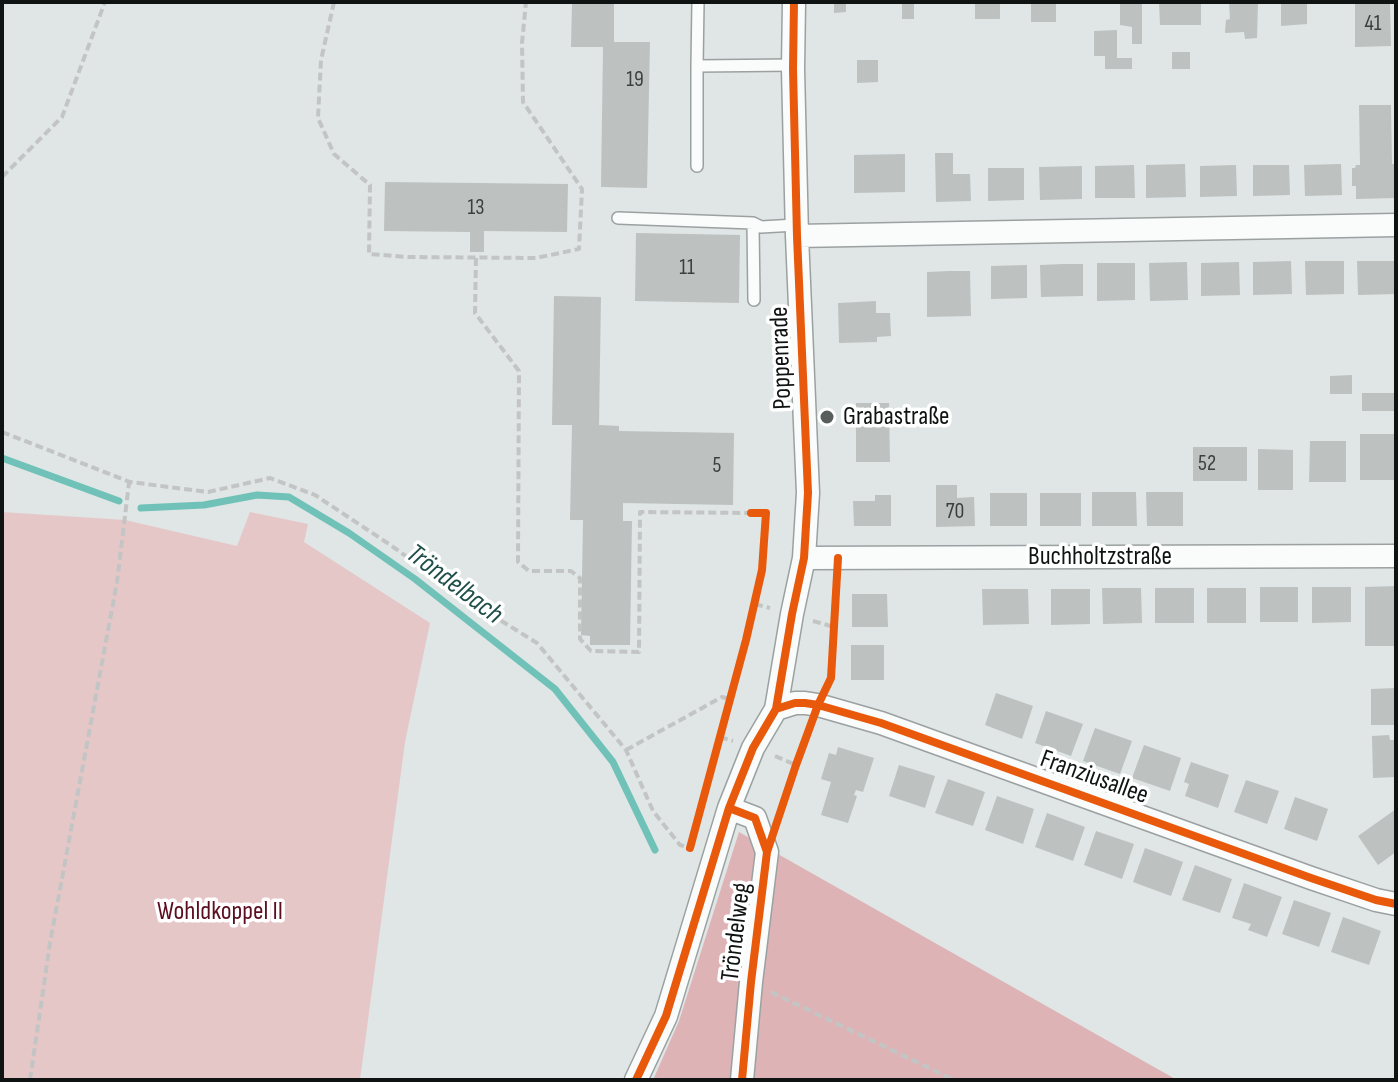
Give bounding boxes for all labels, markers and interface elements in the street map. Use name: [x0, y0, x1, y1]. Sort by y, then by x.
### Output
house number: 41: [1365, 11, 1381, 37]
house number: 19: [626, 67, 644, 93]
house number: 13: [468, 195, 484, 221]
house number: 11: [679, 255, 695, 281]
street label: Poppenrade: [765, 306, 799, 410]
place label: Grabastraße: [843, 401, 950, 433]
marker: Grabastraße: [818, 408, 836, 426]
house number: 52: [1198, 451, 1216, 477]
house number: 5: [713, 453, 721, 479]
house number: 70: [946, 499, 964, 525]
water label: Tröndelbach: [399, 538, 509, 632]
street label: Buchholtzstraße: [1028, 541, 1172, 573]
street label: Franziusallee: [1036, 744, 1152, 812]
street label: Tröndelweg: [715, 881, 759, 983]
park label: Wohldkoppel II: [157, 896, 283, 928]

